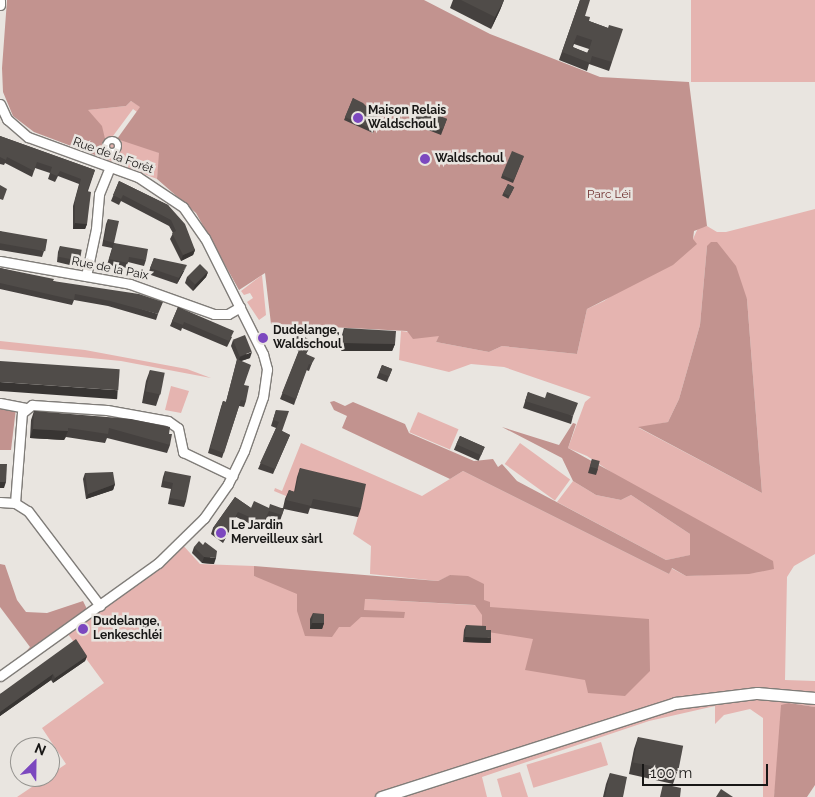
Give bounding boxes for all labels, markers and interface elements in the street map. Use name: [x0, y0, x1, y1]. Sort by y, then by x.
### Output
place label: Maison Relais Waldschoul: [368, 104, 446, 132]
marker: Maison Relais Waldschoul: [352, 112, 364, 124]
street label: Rue de la Forêt: [71, 135, 155, 177]
place label: Waldschoul: [435, 152, 504, 166]
marker: Waldschoul: [419, 153, 431, 165]
park label: Parc Léi: [587, 188, 631, 202]
street label: Rue de la Paix: [70, 254, 150, 284]
place label: Dudelange, Waldschoul: [273, 324, 342, 352]
marker: Dudelange, Waldschoul: [257, 332, 269, 344]
place label: Le Jardin Merveilleux sàrl: [231, 519, 322, 547]
marker: Le Jardin Merveilleux sàrl: [215, 527, 227, 539]
place label: Dudelange, Lenkeschléi: [93, 615, 162, 643]
marker: Dudelange, Lenkeschléi: [77, 623, 89, 635]
north arrow: [10, 737, 60, 787]
text: N: [32, 740, 49, 759]
scale bar: [645, 754, 771, 786]
text: 100 m: [650, 764, 692, 782]

